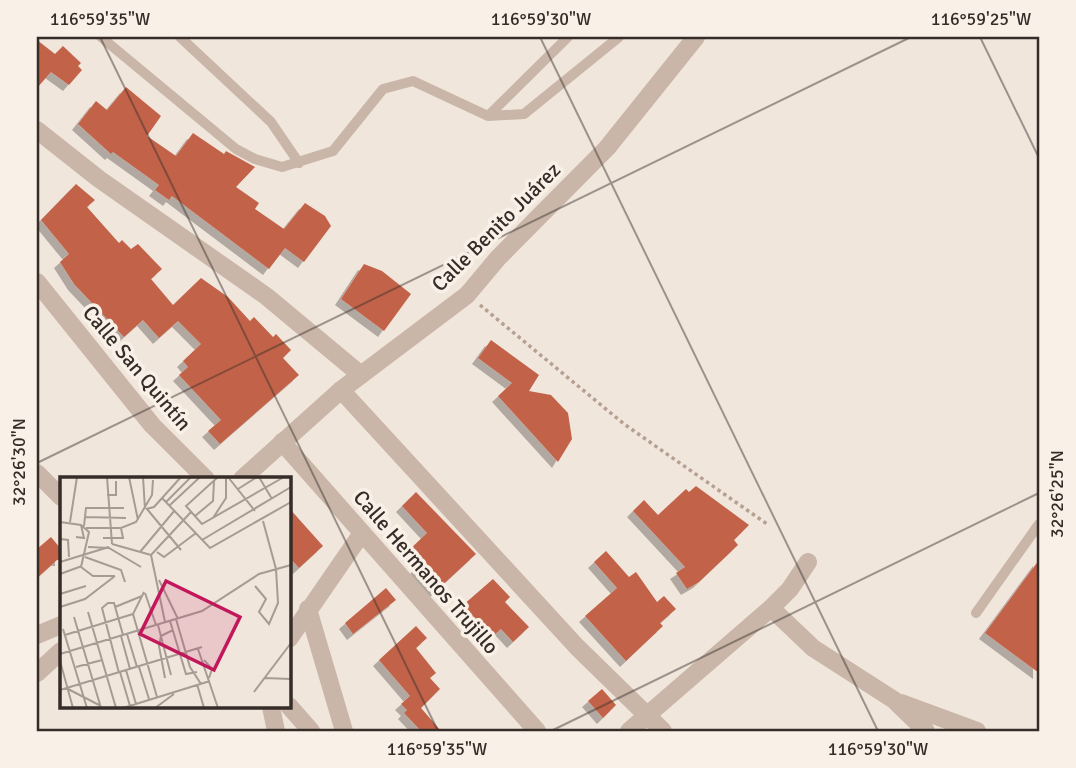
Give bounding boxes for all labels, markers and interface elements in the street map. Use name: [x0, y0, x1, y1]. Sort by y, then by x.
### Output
text: 116°59'35"W: [50, 8, 150, 30]
text: 116°59'30"W: [491, 8, 591, 30]
text: 116°59'25"W: [931, 8, 1031, 30]
street label: Calle Benito Juárez: [426, 157, 566, 297]
street label: Calle San Quintín: [77, 300, 197, 436]
text: 32°26'30"N: [8, 418, 30, 506]
text: 32°26'25"N: [1046, 450, 1068, 538]
inset map: [60, 477, 290, 708]
street label: Calle Hermanos Trujillo: [348, 485, 504, 659]
text: 116°59'35"W: [387, 738, 487, 760]
text: 116°59'30"W: [828, 738, 928, 760]

